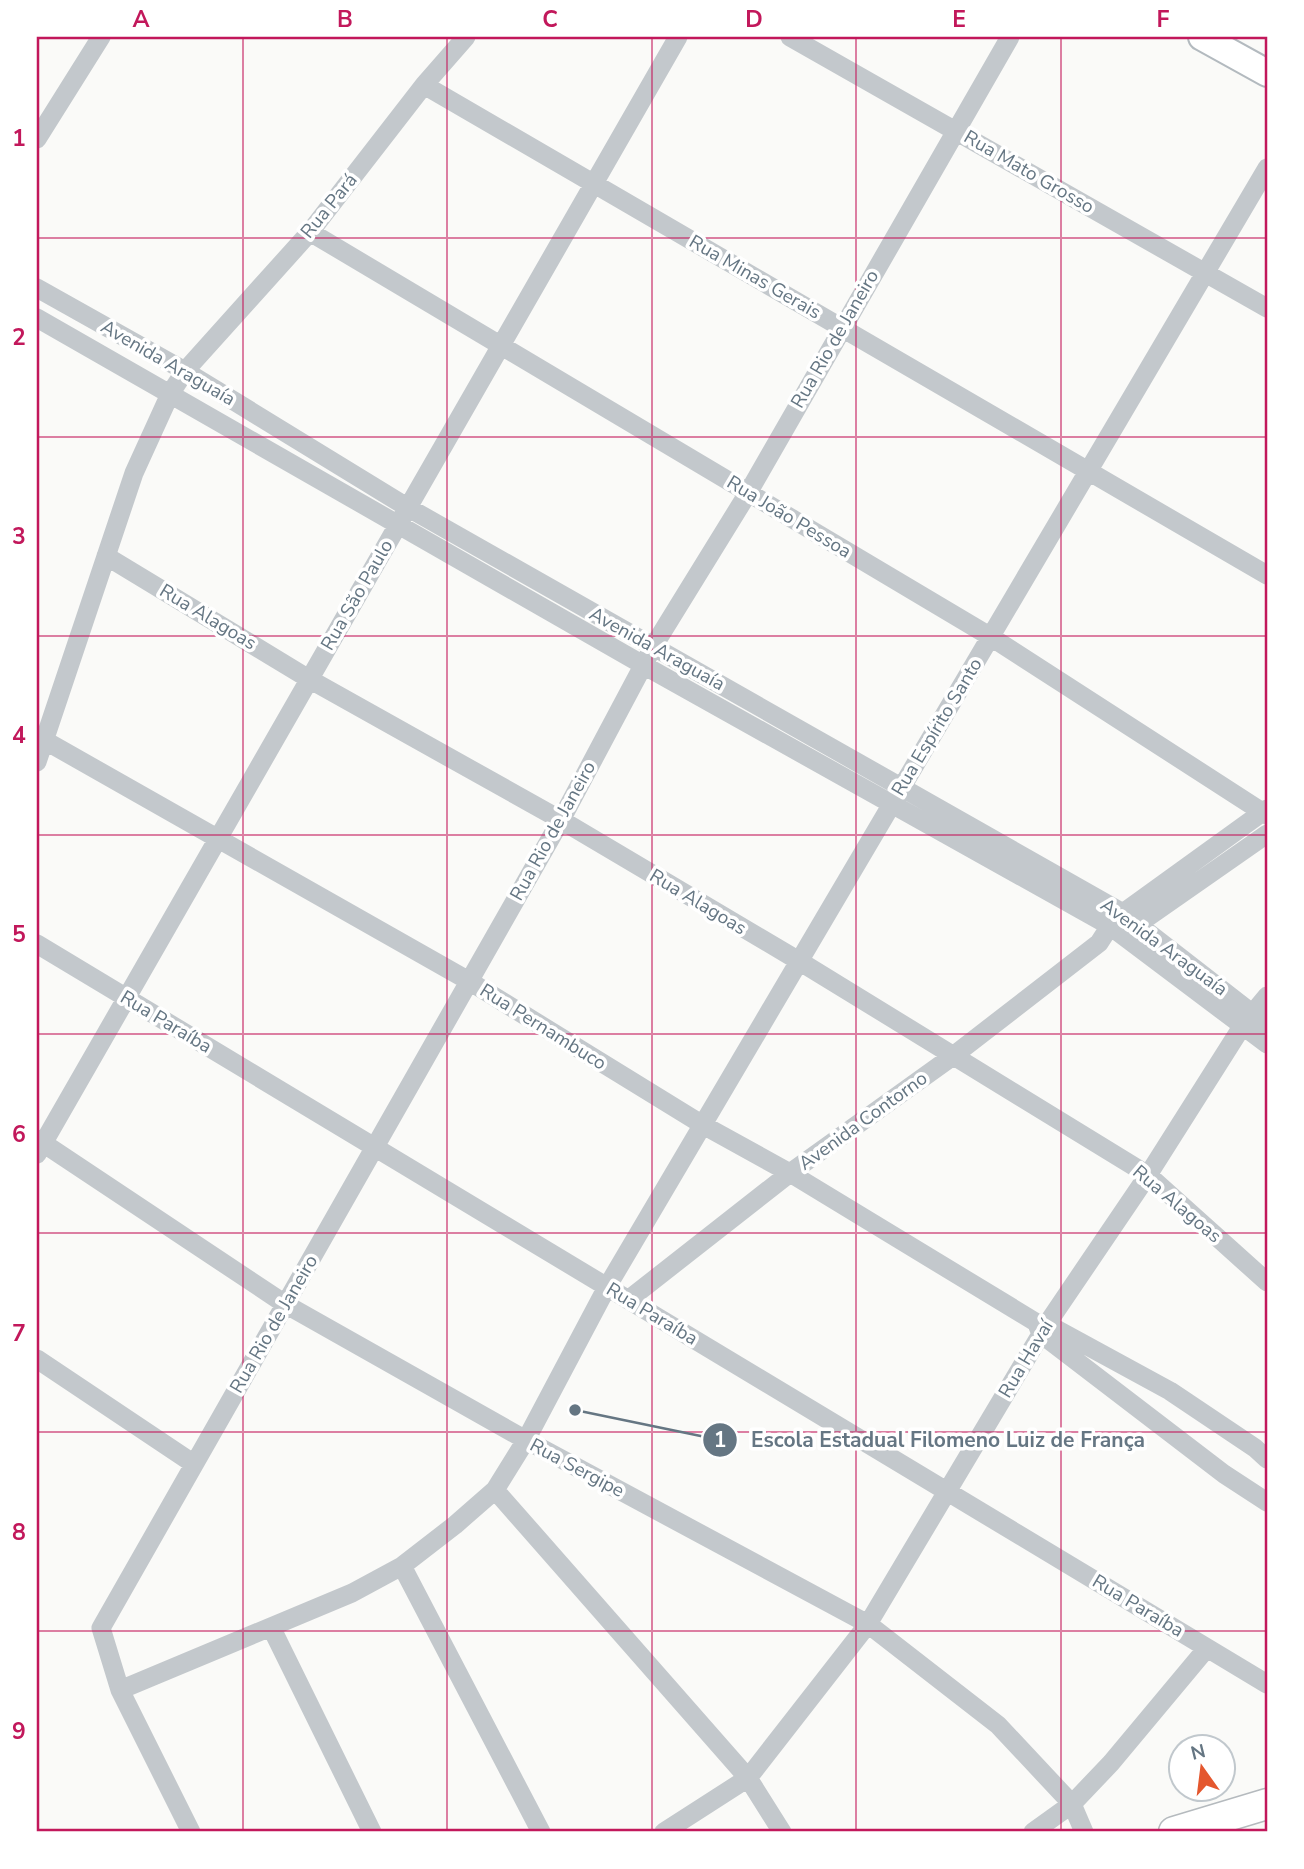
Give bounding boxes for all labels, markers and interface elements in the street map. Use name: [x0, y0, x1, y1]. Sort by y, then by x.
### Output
text: A: [132, 4, 150, 35]
text: B: [337, 4, 353, 35]
text: C: [542, 4, 558, 35]
text: D: [745, 4, 763, 35]
text: E: [952, 4, 966, 35]
text: F: [1157, 4, 1170, 35]
text: 1: [12, 123, 26, 154]
street label: Rua Mato Grosso: [959, 124, 1099, 220]
street label: Rua Pará: [295, 168, 363, 244]
street label: Rua Minas Gerais: [684, 229, 826, 325]
street label: Rua Rio de Janeiro: [785, 265, 885, 413]
street label: Avenida Araguaía: [96, 314, 240, 412]
text: 2: [12, 322, 26, 353]
street label: Rua João Pessoa: [722, 469, 856, 565]
text: 3: [12, 521, 26, 552]
street label: Rua São Paulo: [315, 535, 399, 655]
street label: Rua Alagoas: [155, 578, 261, 656]
street label: Avenida Araguaía: [585, 601, 729, 697]
street label: Rua Espírito Santo: [885, 653, 989, 801]
text: 4: [12, 720, 26, 751]
street label: Rua Rio de Janeiro: [504, 757, 602, 905]
street label: Rua Alagoas: [645, 863, 751, 941]
street label: Avenida Araguaía: [1095, 892, 1233, 1002]
text: 5: [12, 919, 26, 950]
street label: Rua Pernambuco: [475, 978, 611, 1076]
street label: Rua Paraíba: [115, 984, 217, 1060]
street label: Avenida Contorno: [793, 1065, 933, 1177]
text: 6: [12, 1119, 26, 1150]
street label: Rua Alagoas: [1127, 1159, 1227, 1249]
street label: Rua Rio de Janeiro: [224, 1250, 324, 1398]
street label: Rua Paraíba: [601, 1276, 703, 1352]
street label: Rua Havaí: [992, 1314, 1060, 1403]
text: 7: [12, 1318, 26, 1349]
callout: Escola Estadual Filomeno Luiz de França: [702, 1419, 1159, 1461]
text: 1: [714, 1426, 726, 1454]
text: Escola Estadual Filomeno Luiz de França: [751, 1426, 1145, 1454]
street label: Rua Sergipe: [525, 1432, 629, 1504]
text: 8: [12, 1517, 26, 1548]
street label: Rua Paraíba: [1087, 1568, 1189, 1644]
text: 9: [12, 1716, 26, 1747]
north arrow: [1168, 1732, 1238, 1802]
text: N: [1188, 1738, 1208, 1767]

